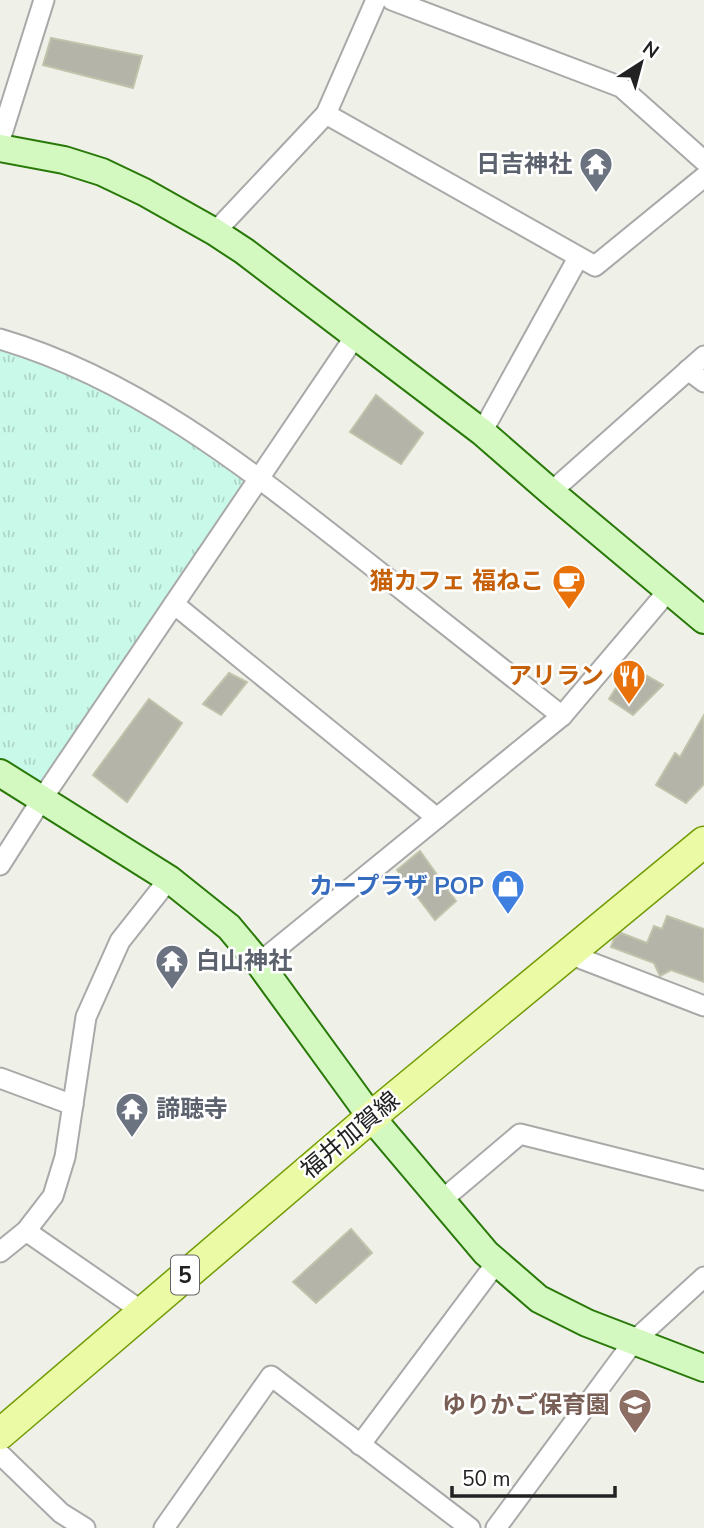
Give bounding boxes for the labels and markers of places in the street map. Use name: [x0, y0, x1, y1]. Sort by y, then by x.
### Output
temple icon: 日吉神社: [577, 145, 615, 194]
place label: 日吉神社: [476, 148, 572, 180]
cafe icon: 猫カフェ 福ねこ: [550, 562, 588, 611]
place label: 猫カフェ 福ねこ: [370, 565, 544, 597]
restaurant icon: アリラン: [610, 657, 648, 706]
place label: アリラン: [508, 660, 604, 692]
shop icon: カープラザ POP: [489, 867, 527, 916]
place label: カープラザ POP: [309, 870, 484, 902]
temple icon: 白山神社: [153, 942, 191, 991]
place label: 白山神社: [196, 945, 292, 977]
temple icon: 諦聴寺: [113, 1090, 151, 1139]
place label: 諦聴寺: [156, 1093, 228, 1125]
school or university icon: ゆりかご保育園: [616, 1386, 654, 1435]
place label: ゆりかご保育園: [442, 1389, 610, 1421]

